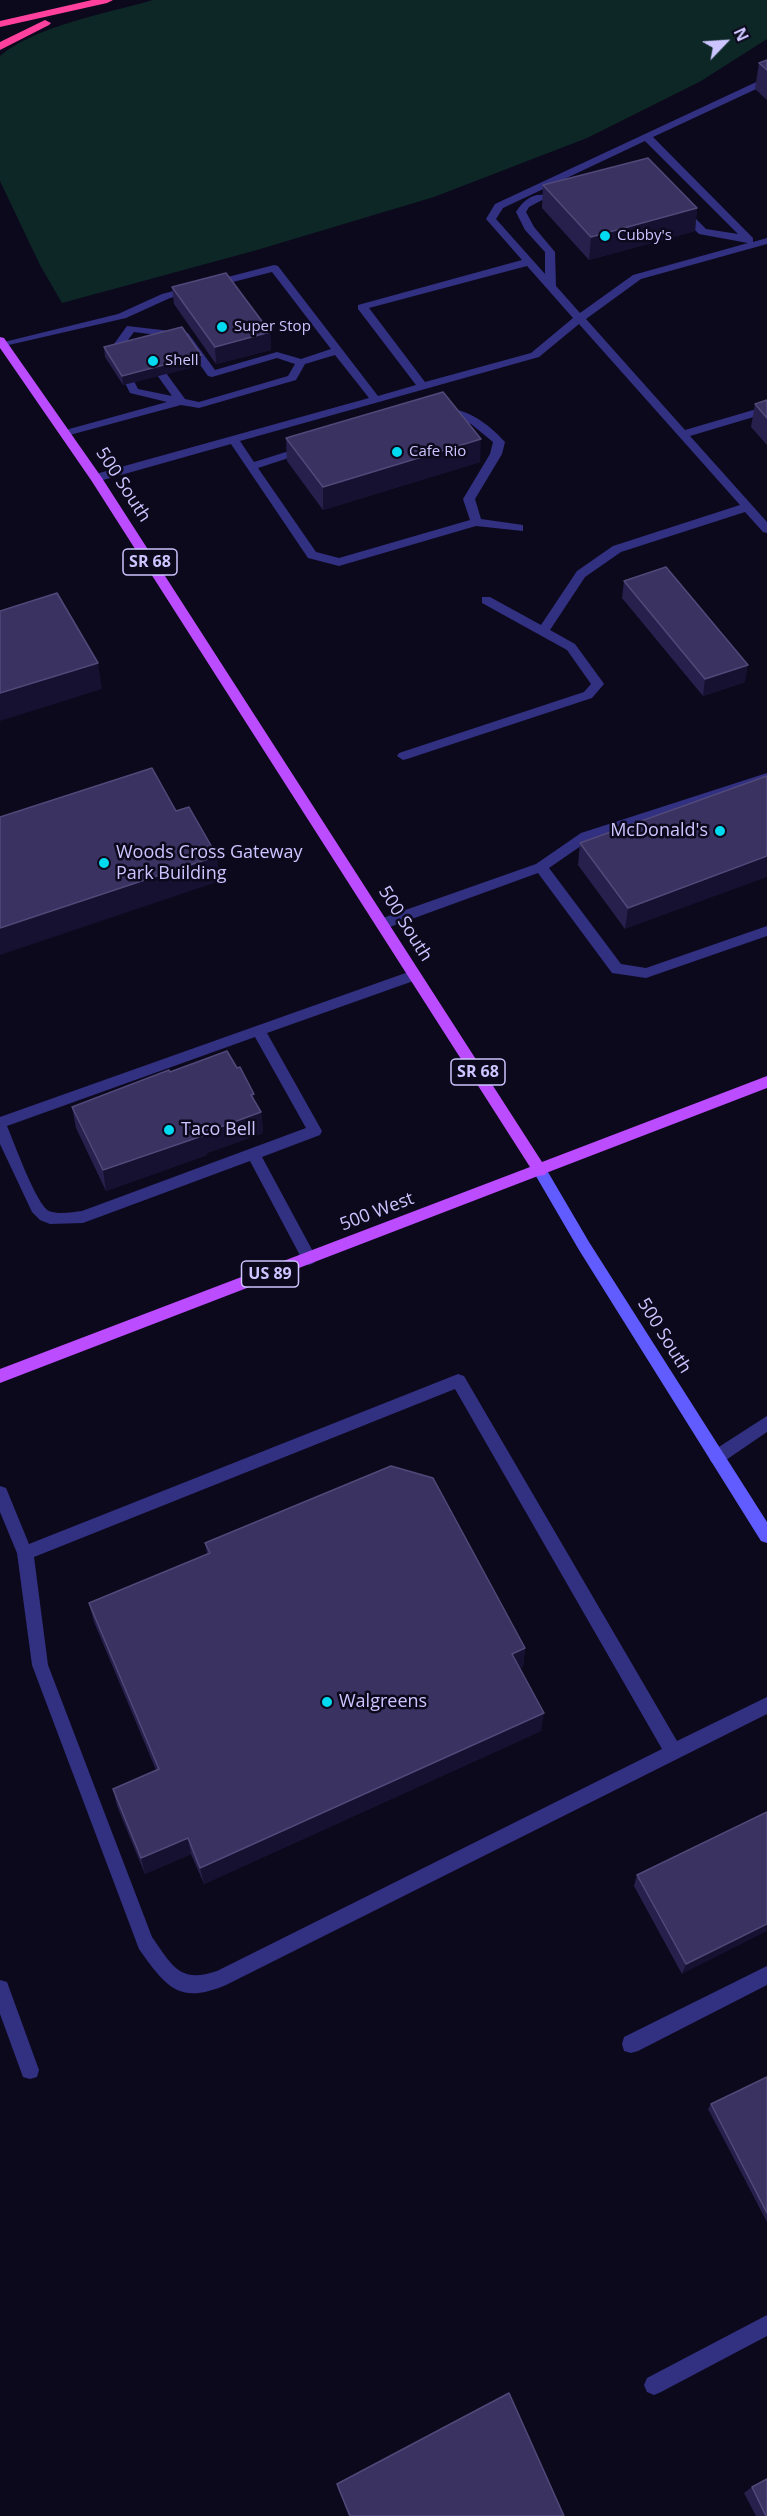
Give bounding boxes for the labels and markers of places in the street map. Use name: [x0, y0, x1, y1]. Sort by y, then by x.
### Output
place label: Cubby's: [617, 227, 672, 245]
marker: Cubby's: [598, 229, 612, 243]
place label: Super Stop: [234, 318, 311, 336]
marker: Super Stop: [215, 320, 229, 334]
place label: Shell: [165, 352, 198, 370]
marker: Shell: [146, 354, 160, 368]
place label: Cafe Rio: [409, 443, 466, 461]
marker: Cafe Rio: [390, 445, 404, 459]
place label: McDonald's: [610, 820, 708, 842]
marker: McDonald's: [713, 824, 727, 838]
place label: Woods Cross Gateway Park Building: [116, 842, 302, 884]
marker: Woods Cross Gateway Park Building: [97, 856, 111, 870]
place label: Taco Bell: [181, 1119, 256, 1141]
marker: Taco Bell: [162, 1123, 176, 1137]
place label: Walgreens: [339, 1691, 427, 1713]
marker: Walgreens: [320, 1695, 334, 1709]

